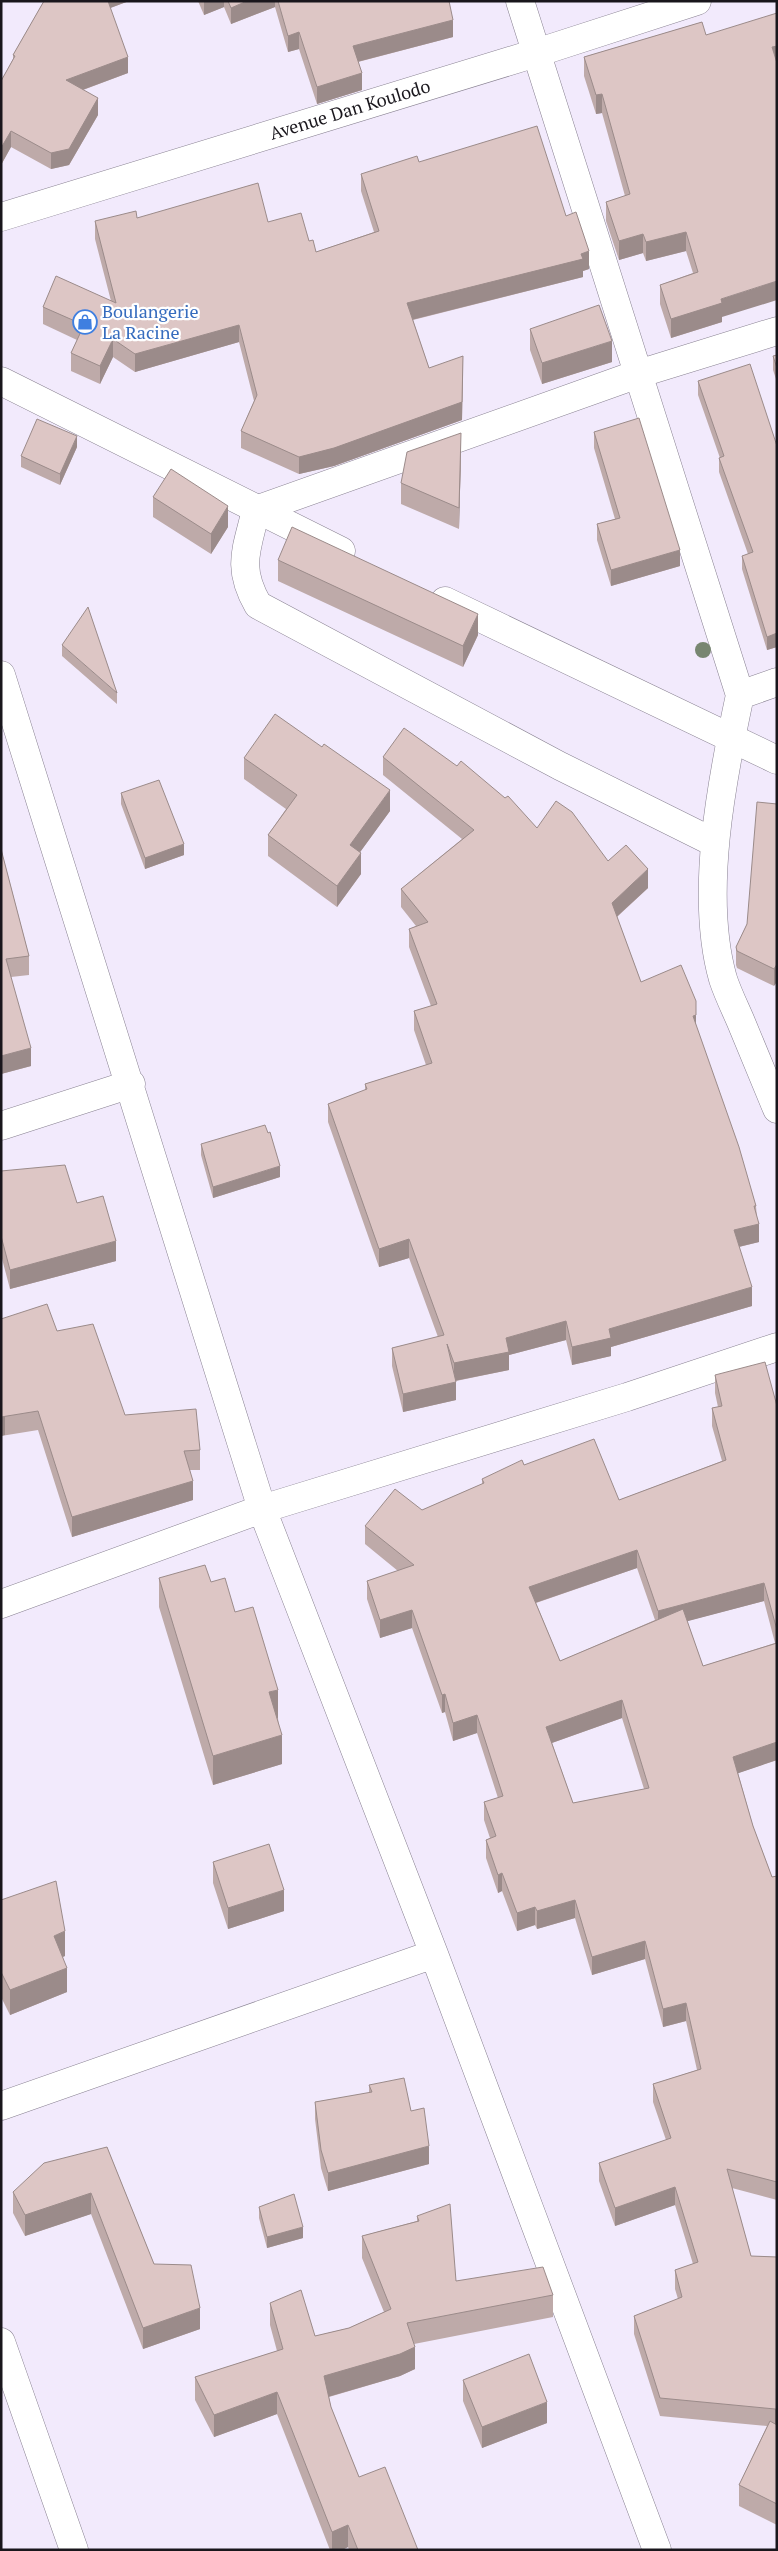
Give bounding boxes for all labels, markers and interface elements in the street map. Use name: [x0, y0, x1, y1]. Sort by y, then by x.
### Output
street label: Avenue Dan Koulodo: [267, 73, 433, 145]
place label: Boulangerie La Racine: [102, 299, 198, 344]
shop icon: Boulangerie La Racine: [72, 309, 98, 335]

